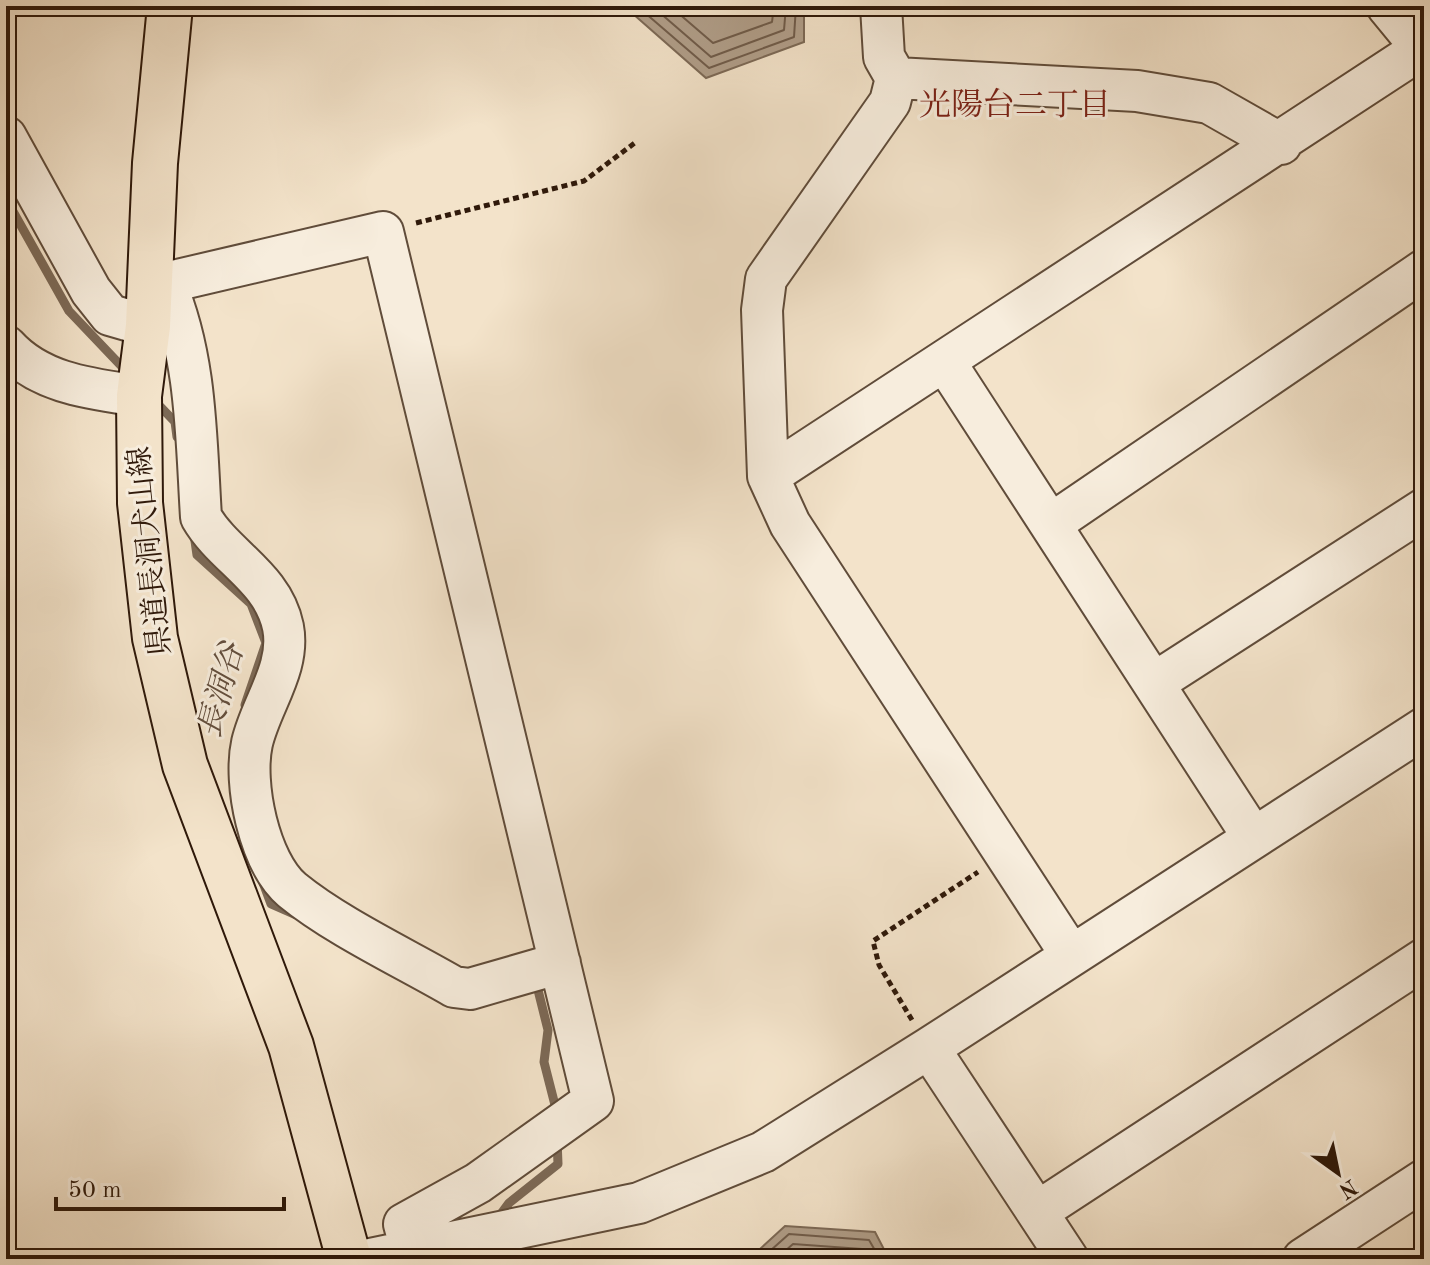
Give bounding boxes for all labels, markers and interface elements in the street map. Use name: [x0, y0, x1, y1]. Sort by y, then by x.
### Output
district label: 光陽台二丁目: [919, 87, 1111, 123]
street label: 県道長洞犬山線: [122, 445, 177, 657]
water label: 長洞谷: [192, 638, 251, 742]
north arrow: [1298, 1133, 1378, 1213]
scale bar: [56, 1161, 284, 1211]
text: N: [1335, 1174, 1361, 1202]
text: 50 m: [68, 1179, 122, 1203]

